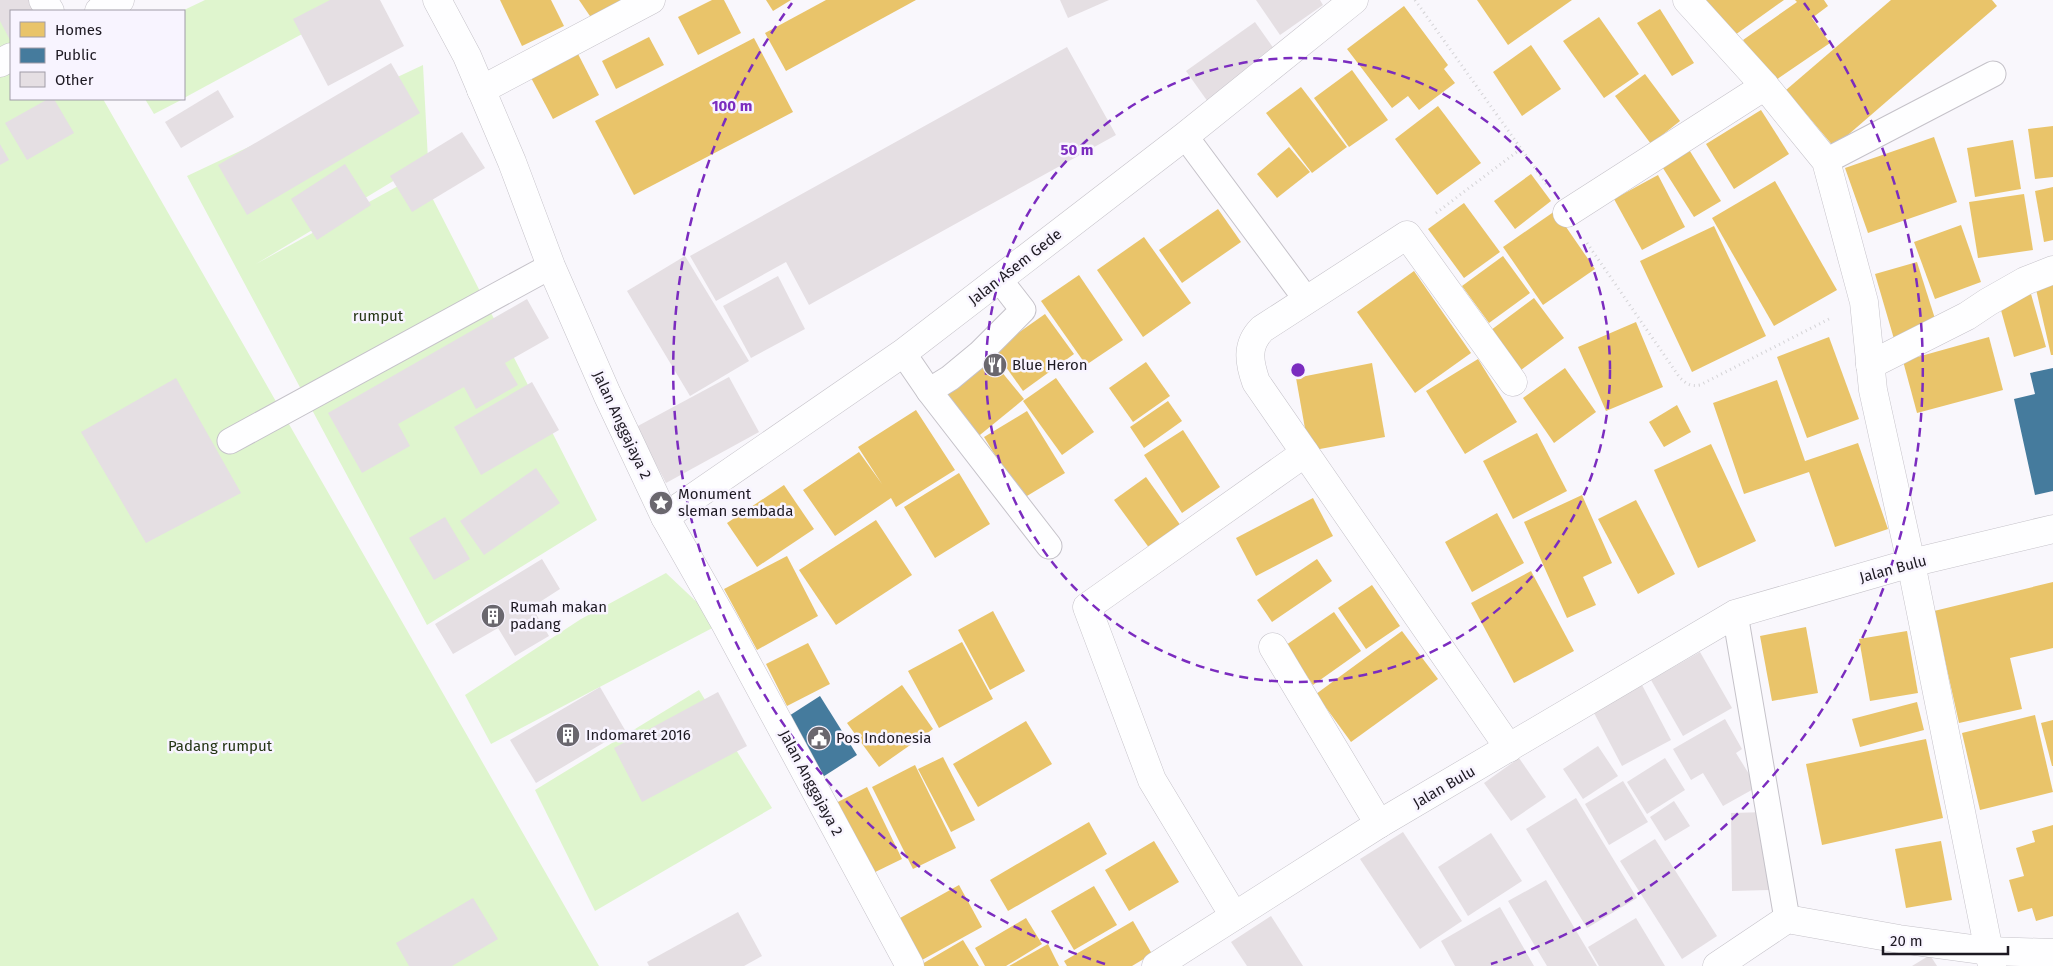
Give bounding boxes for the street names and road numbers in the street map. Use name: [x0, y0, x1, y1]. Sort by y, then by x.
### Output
street label: Jalan Asem Gede: [965, 225, 1065, 309]
street label: Jalan Anggajaya 2: [589, 368, 655, 482]
street label: Jalan Bulu: [1857, 551, 1929, 587]
street label: Jalan Anggajaya 2: [775, 727, 847, 839]
street label: Jalan Bulu: [1410, 762, 1478, 812]

